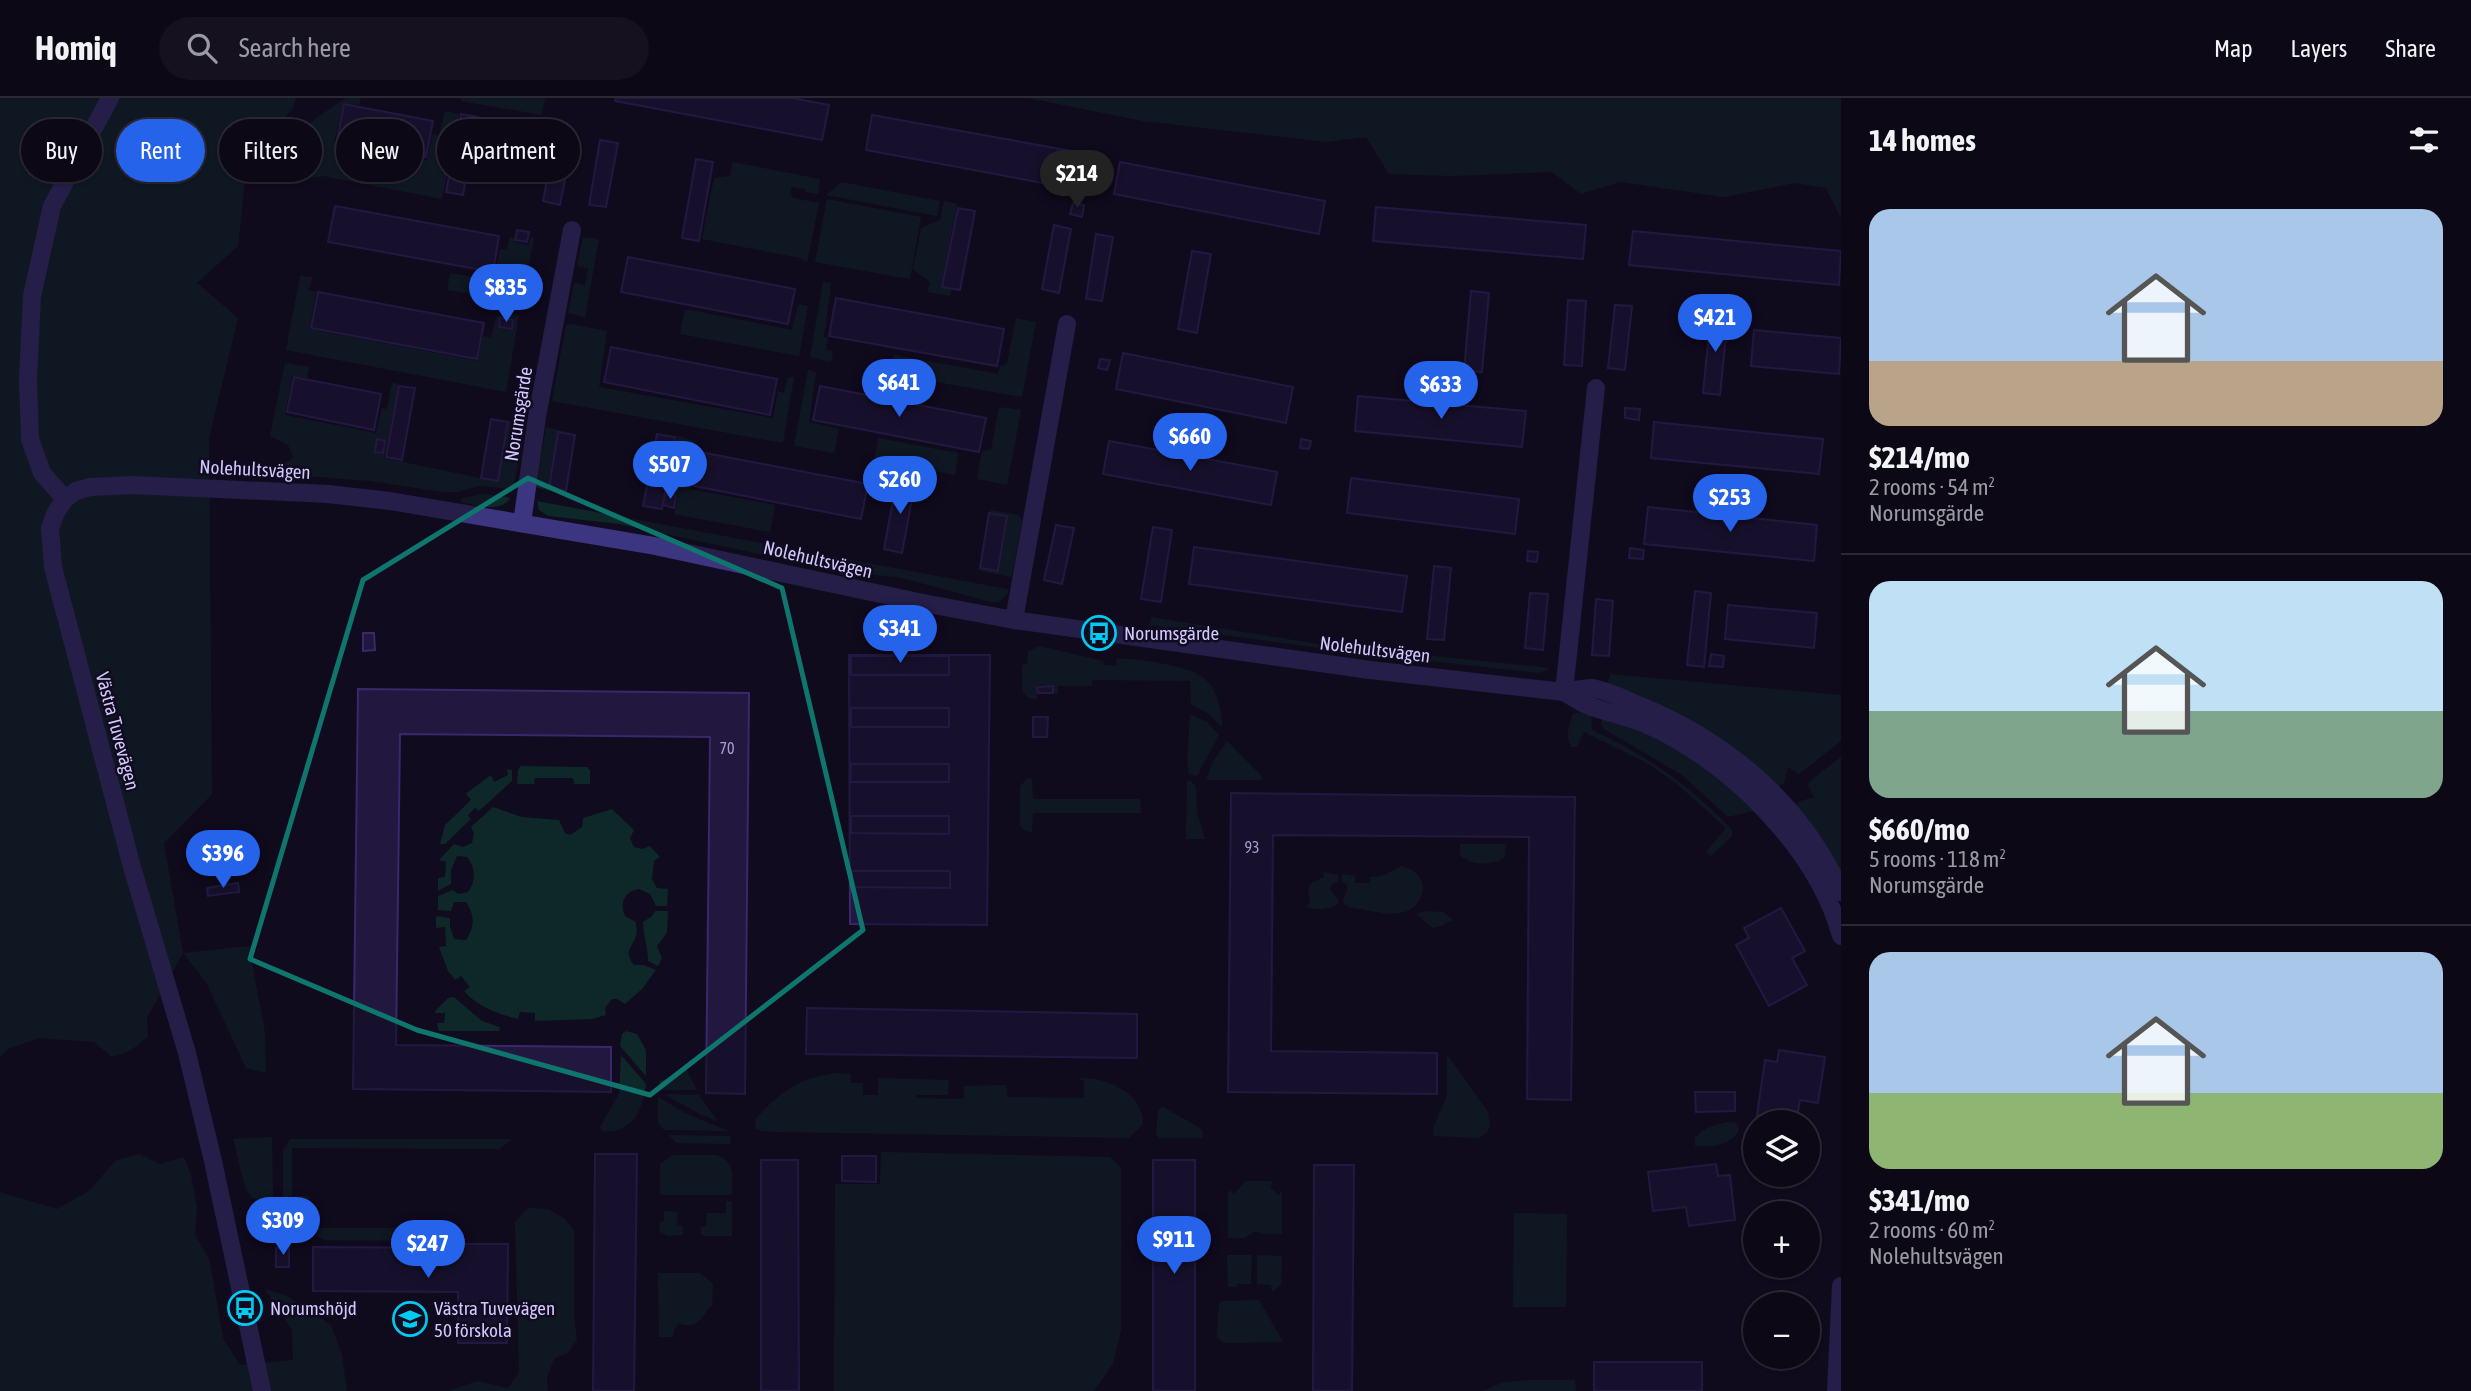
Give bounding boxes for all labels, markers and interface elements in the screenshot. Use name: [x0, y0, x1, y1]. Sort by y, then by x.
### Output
search box: [159, 17, 649, 80]
text: Homiq: [35, 29, 117, 67]
icon: search: [183, 29, 221, 67]
text: Search here: [239, 33, 351, 63]
text: Map: [2214, 35, 2253, 62]
text: Layers: [2291, 35, 2347, 62]
text: Share: [2385, 35, 2436, 62]
chip: Buy: [21, 119, 102, 182]
chip: Rent: [116, 119, 205, 182]
chip: Filters: [219, 119, 322, 182]
chip: New: [336, 119, 423, 182]
chip: Apartment: [437, 119, 580, 182]
icon: filters: [2405, 121, 2443, 159]
text: 14 homes: [1869, 123, 1976, 157]
pin: $214: [1036, 150, 1118, 210]
text: $214: [1056, 160, 1098, 186]
icon: home: [2093, 255, 2219, 381]
pin: $835: [465, 264, 547, 324]
text: $835: [485, 274, 527, 300]
pin: $421: [1674, 294, 1756, 354]
text: $421: [1694, 304, 1736, 330]
pin: $641: [858, 360, 940, 419]
pin: $633: [1400, 362, 1482, 421]
street label: Norumsgärde: [500, 365, 536, 463]
text: $641: [878, 369, 920, 395]
text: $633: [1420, 371, 1462, 397]
pin: $660: [1149, 414, 1231, 473]
text: $660: [1169, 423, 1211, 449]
text: $214/mo: [1869, 440, 1970, 474]
pin: $507: [629, 442, 711, 501]
text: $507: [649, 451, 691, 477]
street label: Nolehultsvägen: [199, 455, 311, 483]
pin: $260: [859, 456, 941, 516]
text: $260: [879, 466, 921, 492]
pin: $253: [1689, 474, 1771, 534]
text: 2 rooms · 54 m²: [1869, 474, 1995, 500]
text: $253: [1709, 484, 1751, 510]
text: Norumsgärde: [1869, 500, 1984, 526]
street label: Nolehultsvägen: [761, 536, 875, 582]
pin: $341: [859, 606, 941, 665]
bus stop icon: Norumsgärde: [1080, 614, 1118, 652]
text: $341: [879, 615, 921, 641]
place label: Norumsgärde: [1124, 622, 1219, 644]
icon: home: [2093, 627, 2219, 753]
street label: Nolehultsvägen: [1318, 631, 1432, 667]
street label: Västra Tuvevägen: [92, 670, 144, 792]
house number: 70: [719, 739, 735, 757]
text: $660/mo: [1869, 812, 1970, 846]
pin: $396: [182, 830, 264, 890]
house number: 93: [1244, 838, 1260, 856]
text: $396: [202, 840, 244, 866]
text: 5 rooms · 118 m²: [1869, 846, 2006, 872]
text: Norumsgärde: [1869, 872, 1984, 898]
icon: home: [2093, 998, 2219, 1124]
map controls: [1743, 1110, 1820, 1369]
button: layers: [1743, 1110, 1820, 1187]
text: $341/mo: [1869, 1183, 1970, 1217]
pin: $309: [242, 1198, 324, 1257]
button: +: [1743, 1201, 1820, 1278]
text: $309: [262, 1207, 304, 1233]
pin: $911: [1133, 1216, 1215, 1276]
text: 2 rooms · 60 m²: [1869, 1217, 1995, 1243]
pin: $247: [387, 1220, 469, 1280]
text: $911: [1153, 1226, 1195, 1252]
text: $247: [407, 1230, 449, 1256]
text: Nolehultsvägen: [1869, 1243, 2004, 1269]
bus stop icon: Norumshöjd: [226, 1289, 264, 1327]
button: −: [1743, 1292, 1820, 1369]
place label: Norumshöjd: [270, 1297, 357, 1319]
place label: Västra Tuvevägen 50 förskola: [434, 1297, 555, 1341]
school or university icon: Västra Tuvevägen 50 förskola: [391, 1300, 429, 1338]

